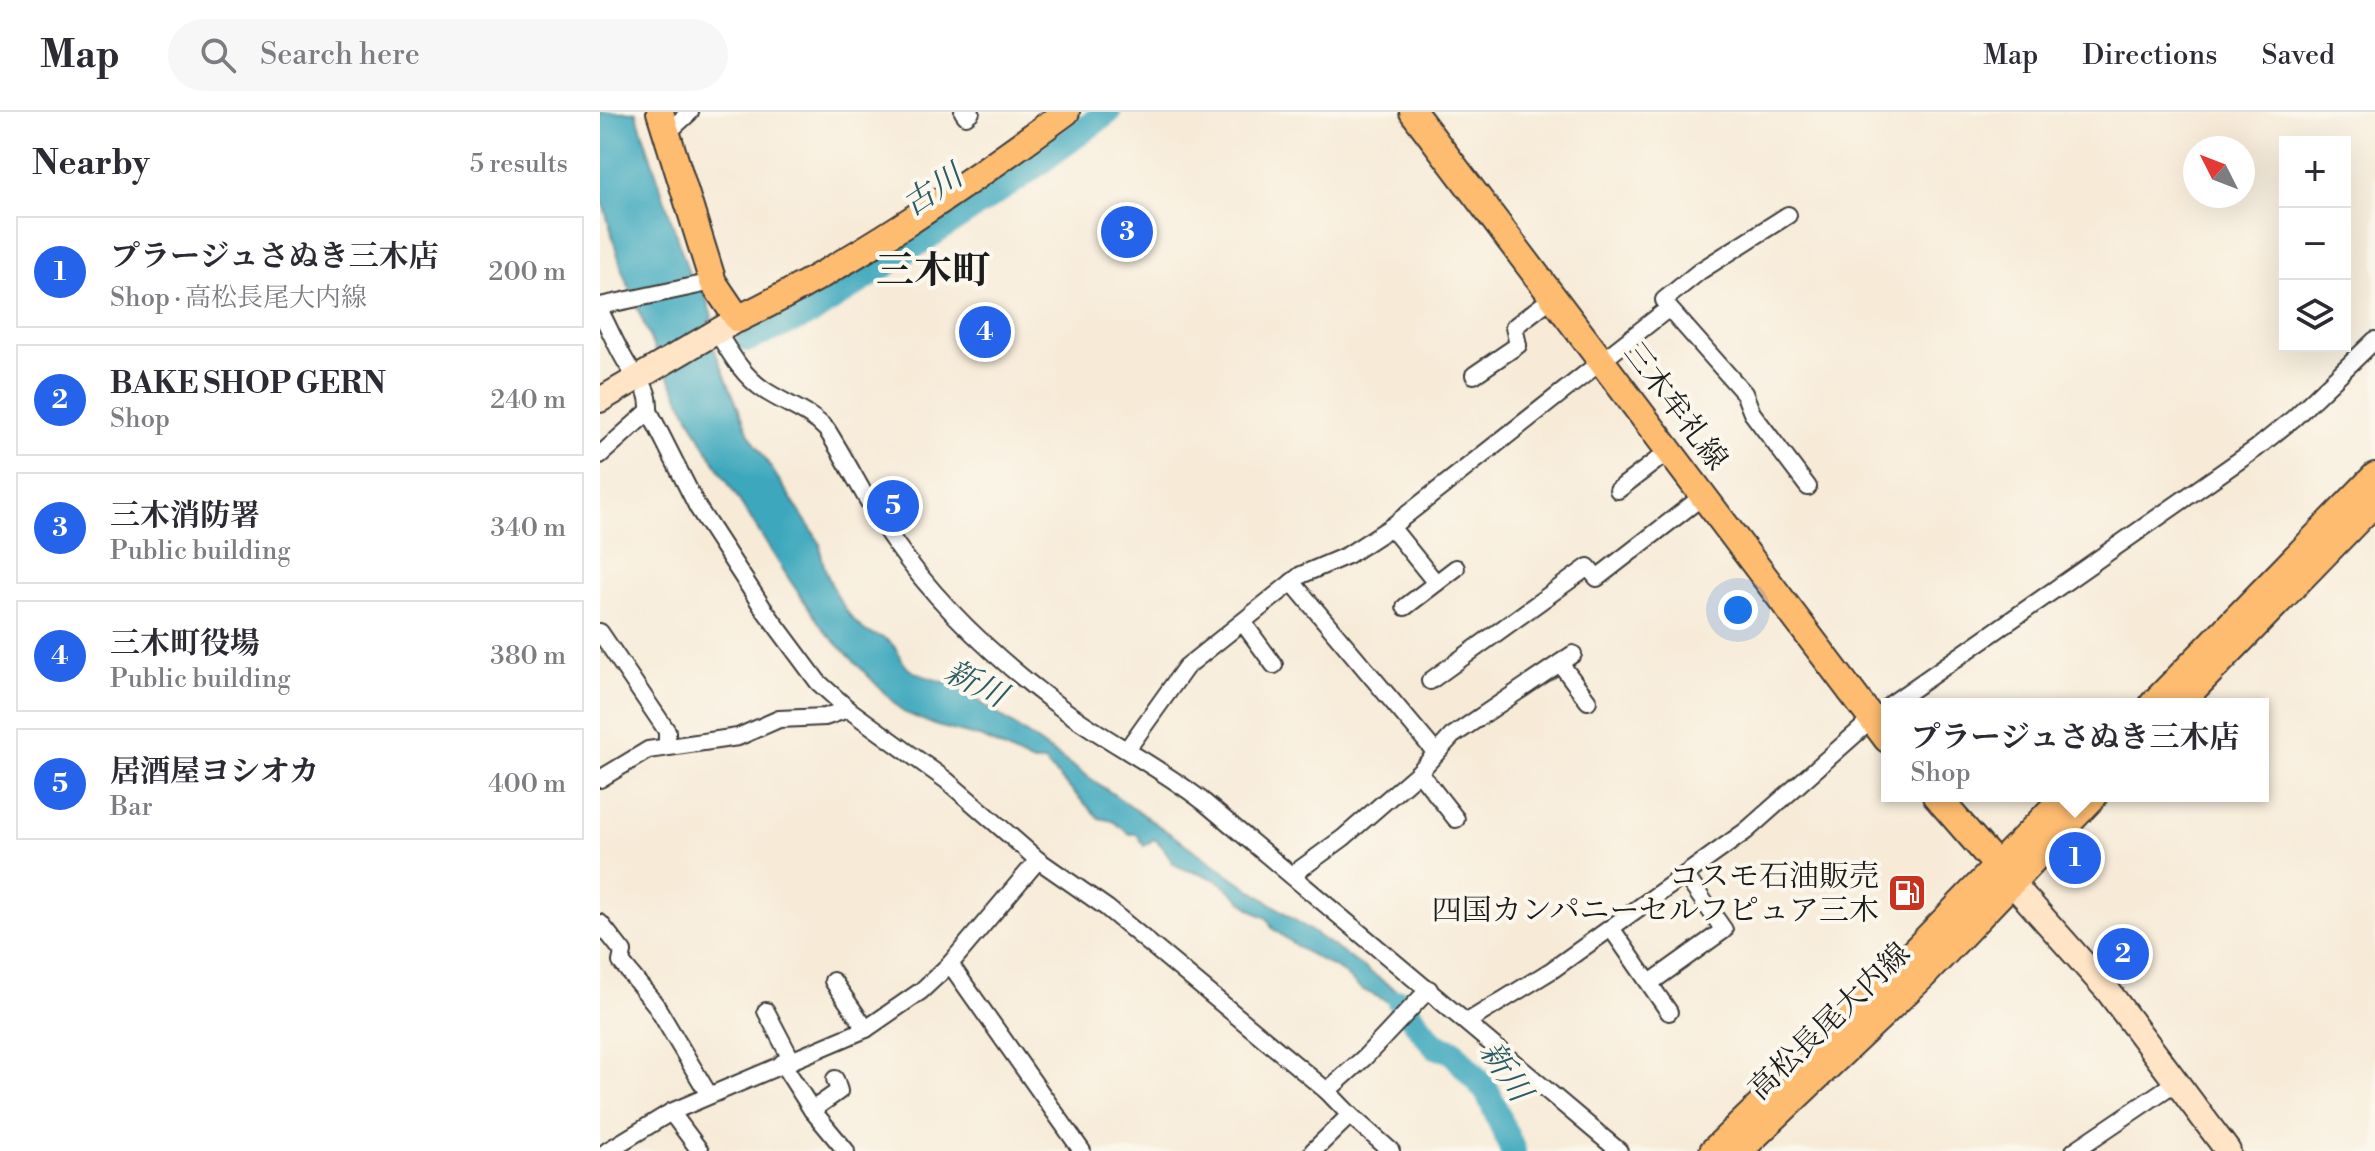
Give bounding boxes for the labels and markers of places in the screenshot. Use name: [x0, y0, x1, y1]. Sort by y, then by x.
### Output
pin: 3: [1101, 202, 1153, 262]
pin: 4: [959, 302, 1011, 362]
pin: 5: [867, 476, 919, 536]
pin: 1: [2049, 828, 2101, 888]
place label: コスモ石油販売 四国カンパニーセルフピュア三木: [1432, 858, 1879, 930]
fuel station icon: コスモ石油販売 四国カンパニーセルフピュア三木: [1886, 872, 1928, 914]
pin: 2: [2097, 924, 2149, 984]

